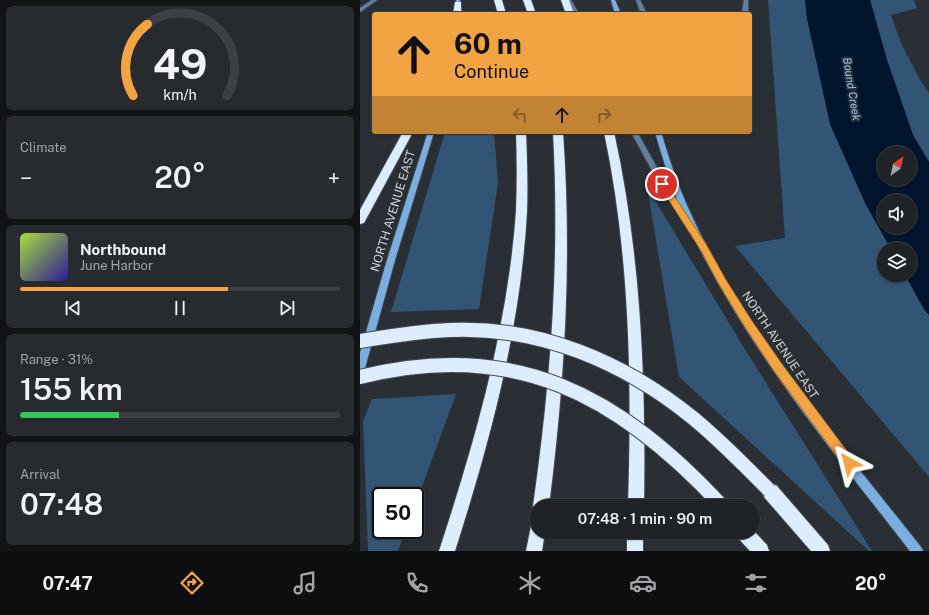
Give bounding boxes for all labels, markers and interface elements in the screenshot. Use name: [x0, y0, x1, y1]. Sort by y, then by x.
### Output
text: 60 m: [454, 27, 522, 60]
icon: ahead: [388, 28, 440, 80]
text: 49: [153, 39, 207, 88]
water label: Bound Creek: [841, 57, 863, 121]
text: Continue: [454, 61, 529, 82]
text: km/h: [163, 86, 197, 103]
icon: left: [509, 104, 531, 126]
icon: ahead: [551, 104, 573, 126]
icon: right: [593, 104, 615, 126]
text: Climate: [20, 140, 67, 155]
north arrow: [877, 146, 917, 186]
map controls: [877, 146, 917, 282]
street label: NORTH AVENUE EAST: [368, 149, 418, 273]
text: 20°: [154, 159, 206, 195]
text: −: [20, 165, 32, 191]
text: +: [328, 165, 340, 191]
pin: [645, 167, 679, 201]
icon: arrive: [651, 173, 673, 195]
button: sound: [877, 194, 917, 234]
text: Northbound: [80, 241, 166, 258]
button: layers: [877, 242, 917, 282]
text: June Harbor: [80, 258, 153, 273]
street label: NORTH AVENUE EAST: [739, 289, 821, 401]
icon: previous: [62, 297, 84, 319]
icon: pause: [169, 297, 191, 319]
icon: next: [276, 297, 298, 319]
text: Range · 31%: [20, 352, 93, 367]
text: 155 km: [20, 371, 123, 407]
position arrow: [828, 442, 870, 484]
text: Arrival: [20, 467, 60, 482]
text: 07:48: [20, 486, 103, 522]
speed limit sign: 50: [372, 487, 424, 539]
text: 07:48 · 1 min · 90 m: [578, 510, 712, 527]
icon: directions: [178, 569, 206, 597]
icon: music: [291, 569, 319, 597]
icon: phone: [403, 569, 431, 597]
icon: climate: [516, 569, 544, 597]
icon: car: [629, 569, 657, 597]
icon: filters: [742, 569, 770, 597]
text: 07:47: [42, 573, 93, 594]
text: 20°: [855, 573, 886, 594]

